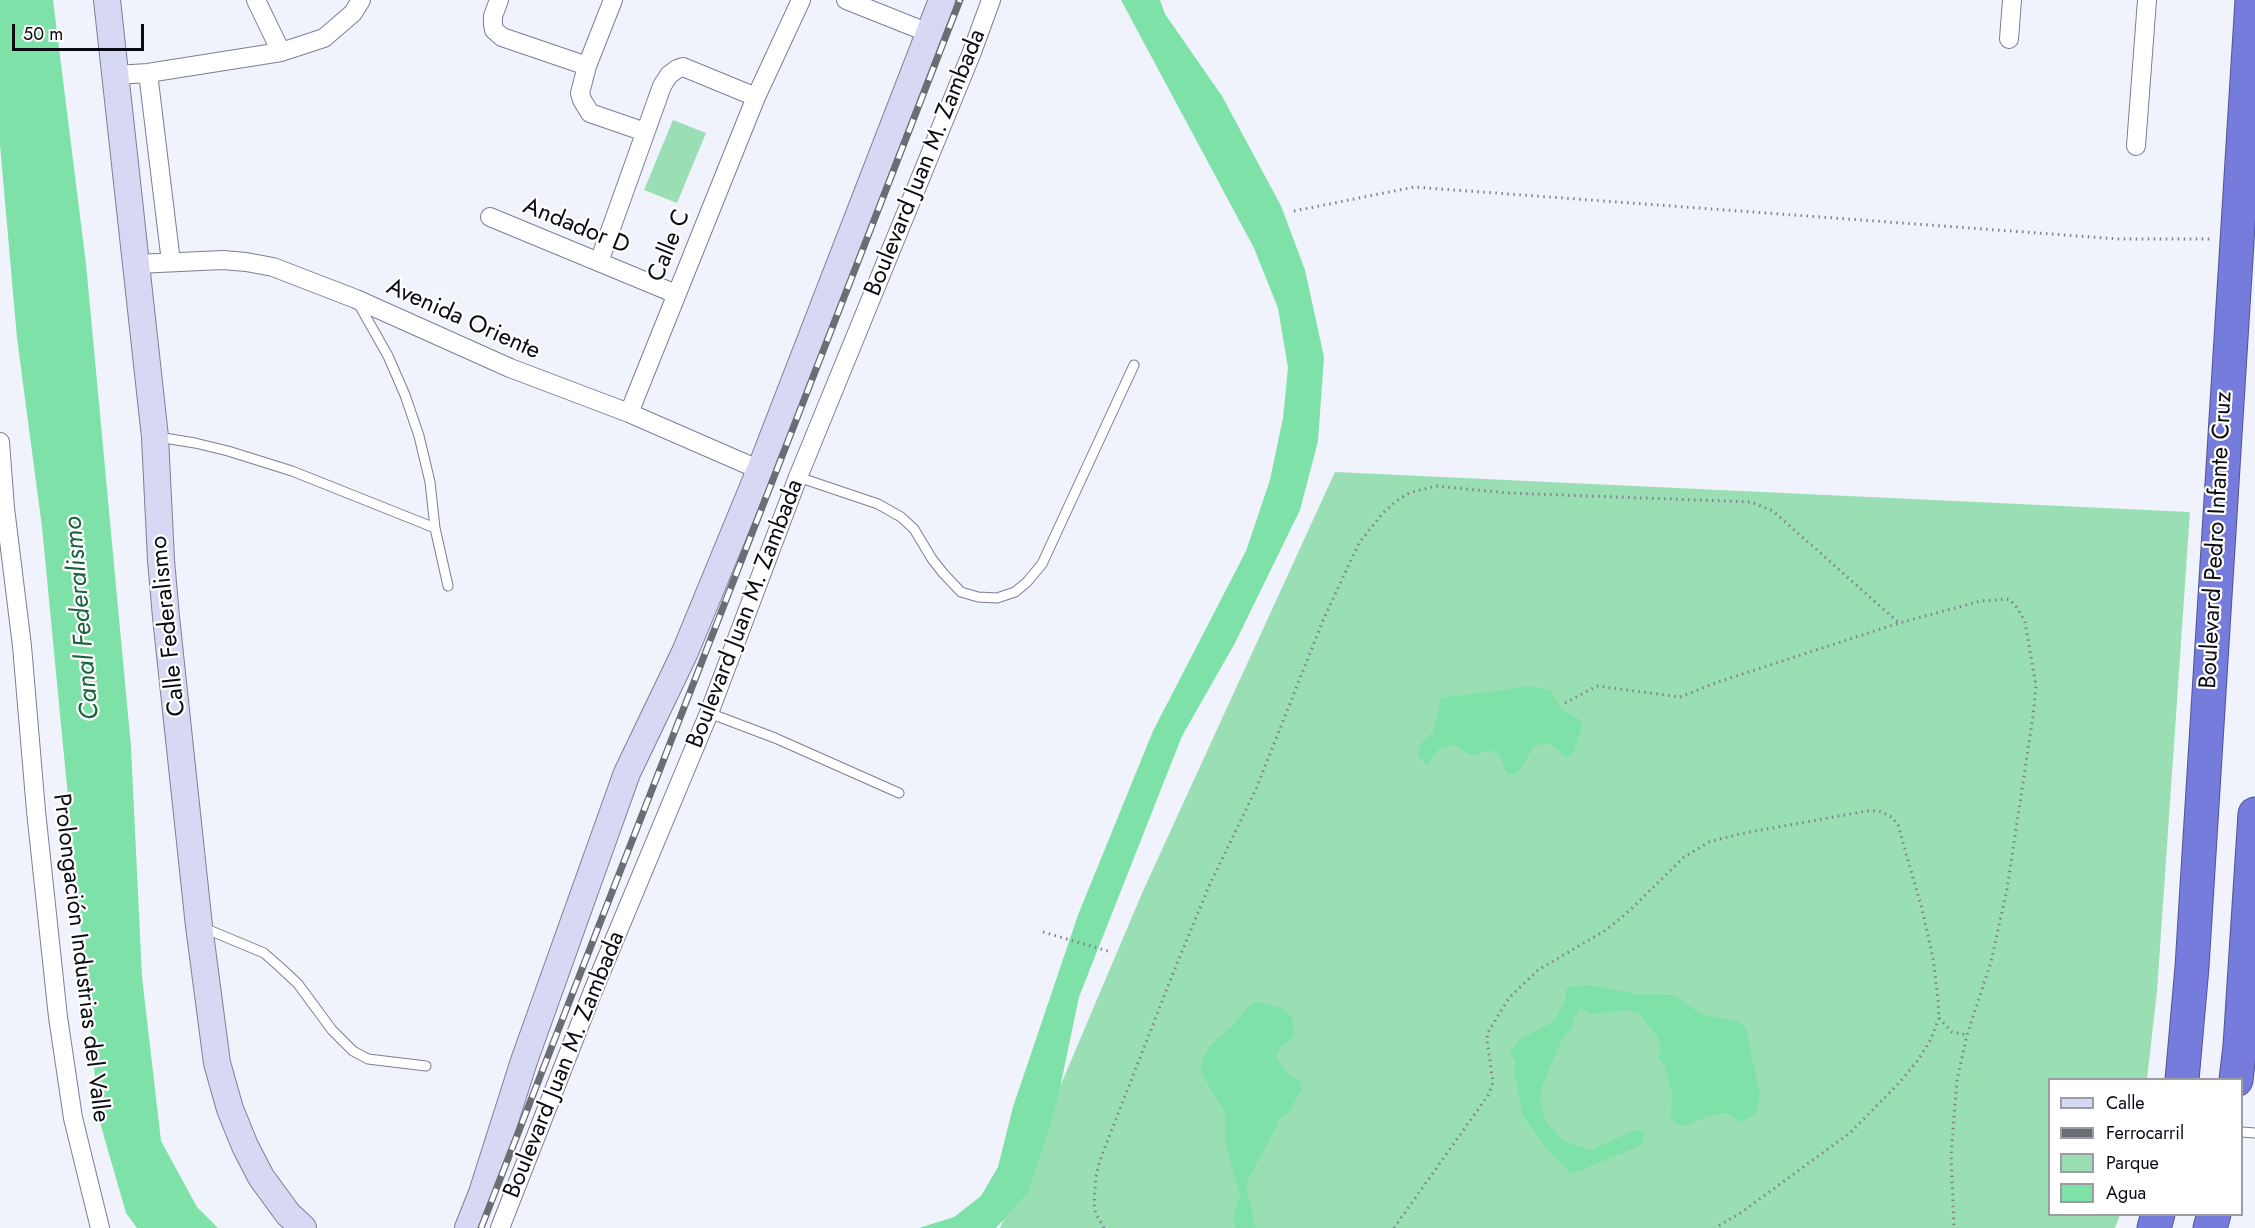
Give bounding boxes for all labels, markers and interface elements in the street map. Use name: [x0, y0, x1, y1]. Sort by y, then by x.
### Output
scale bar: [15, 12, 147, 50]
text: 50 m: [23, 21, 63, 47]
street label: Boulevard Juan M. Zambada: [859, 25, 993, 301]
street label: Andador D: [519, 193, 633, 261]
street label: Calle C: [643, 206, 697, 286]
street label: Avenida Oriente: [382, 273, 544, 367]
street label: Boulevard Pedro Infante Cruz: [2195, 391, 2239, 689]
street label: Boulevard Juan M. Zambada: [681, 476, 811, 752]
water label: Canal Federalismo: [59, 515, 107, 721]
street label: Calle Federalismo: [145, 534, 193, 718]
street label: Prolongación Industrias del Valle: [46, 792, 114, 1124]
street label: Boulevard Juan M. Zambada: [498, 927, 632, 1203]
legend: [2048, 1078, 2243, 1216]
text: Calle: [2106, 1090, 2145, 1116]
text: Ferrocarril: [2106, 1120, 2184, 1146]
text: Parque: [2106, 1150, 2159, 1176]
text: Agua: [2106, 1180, 2146, 1206]

